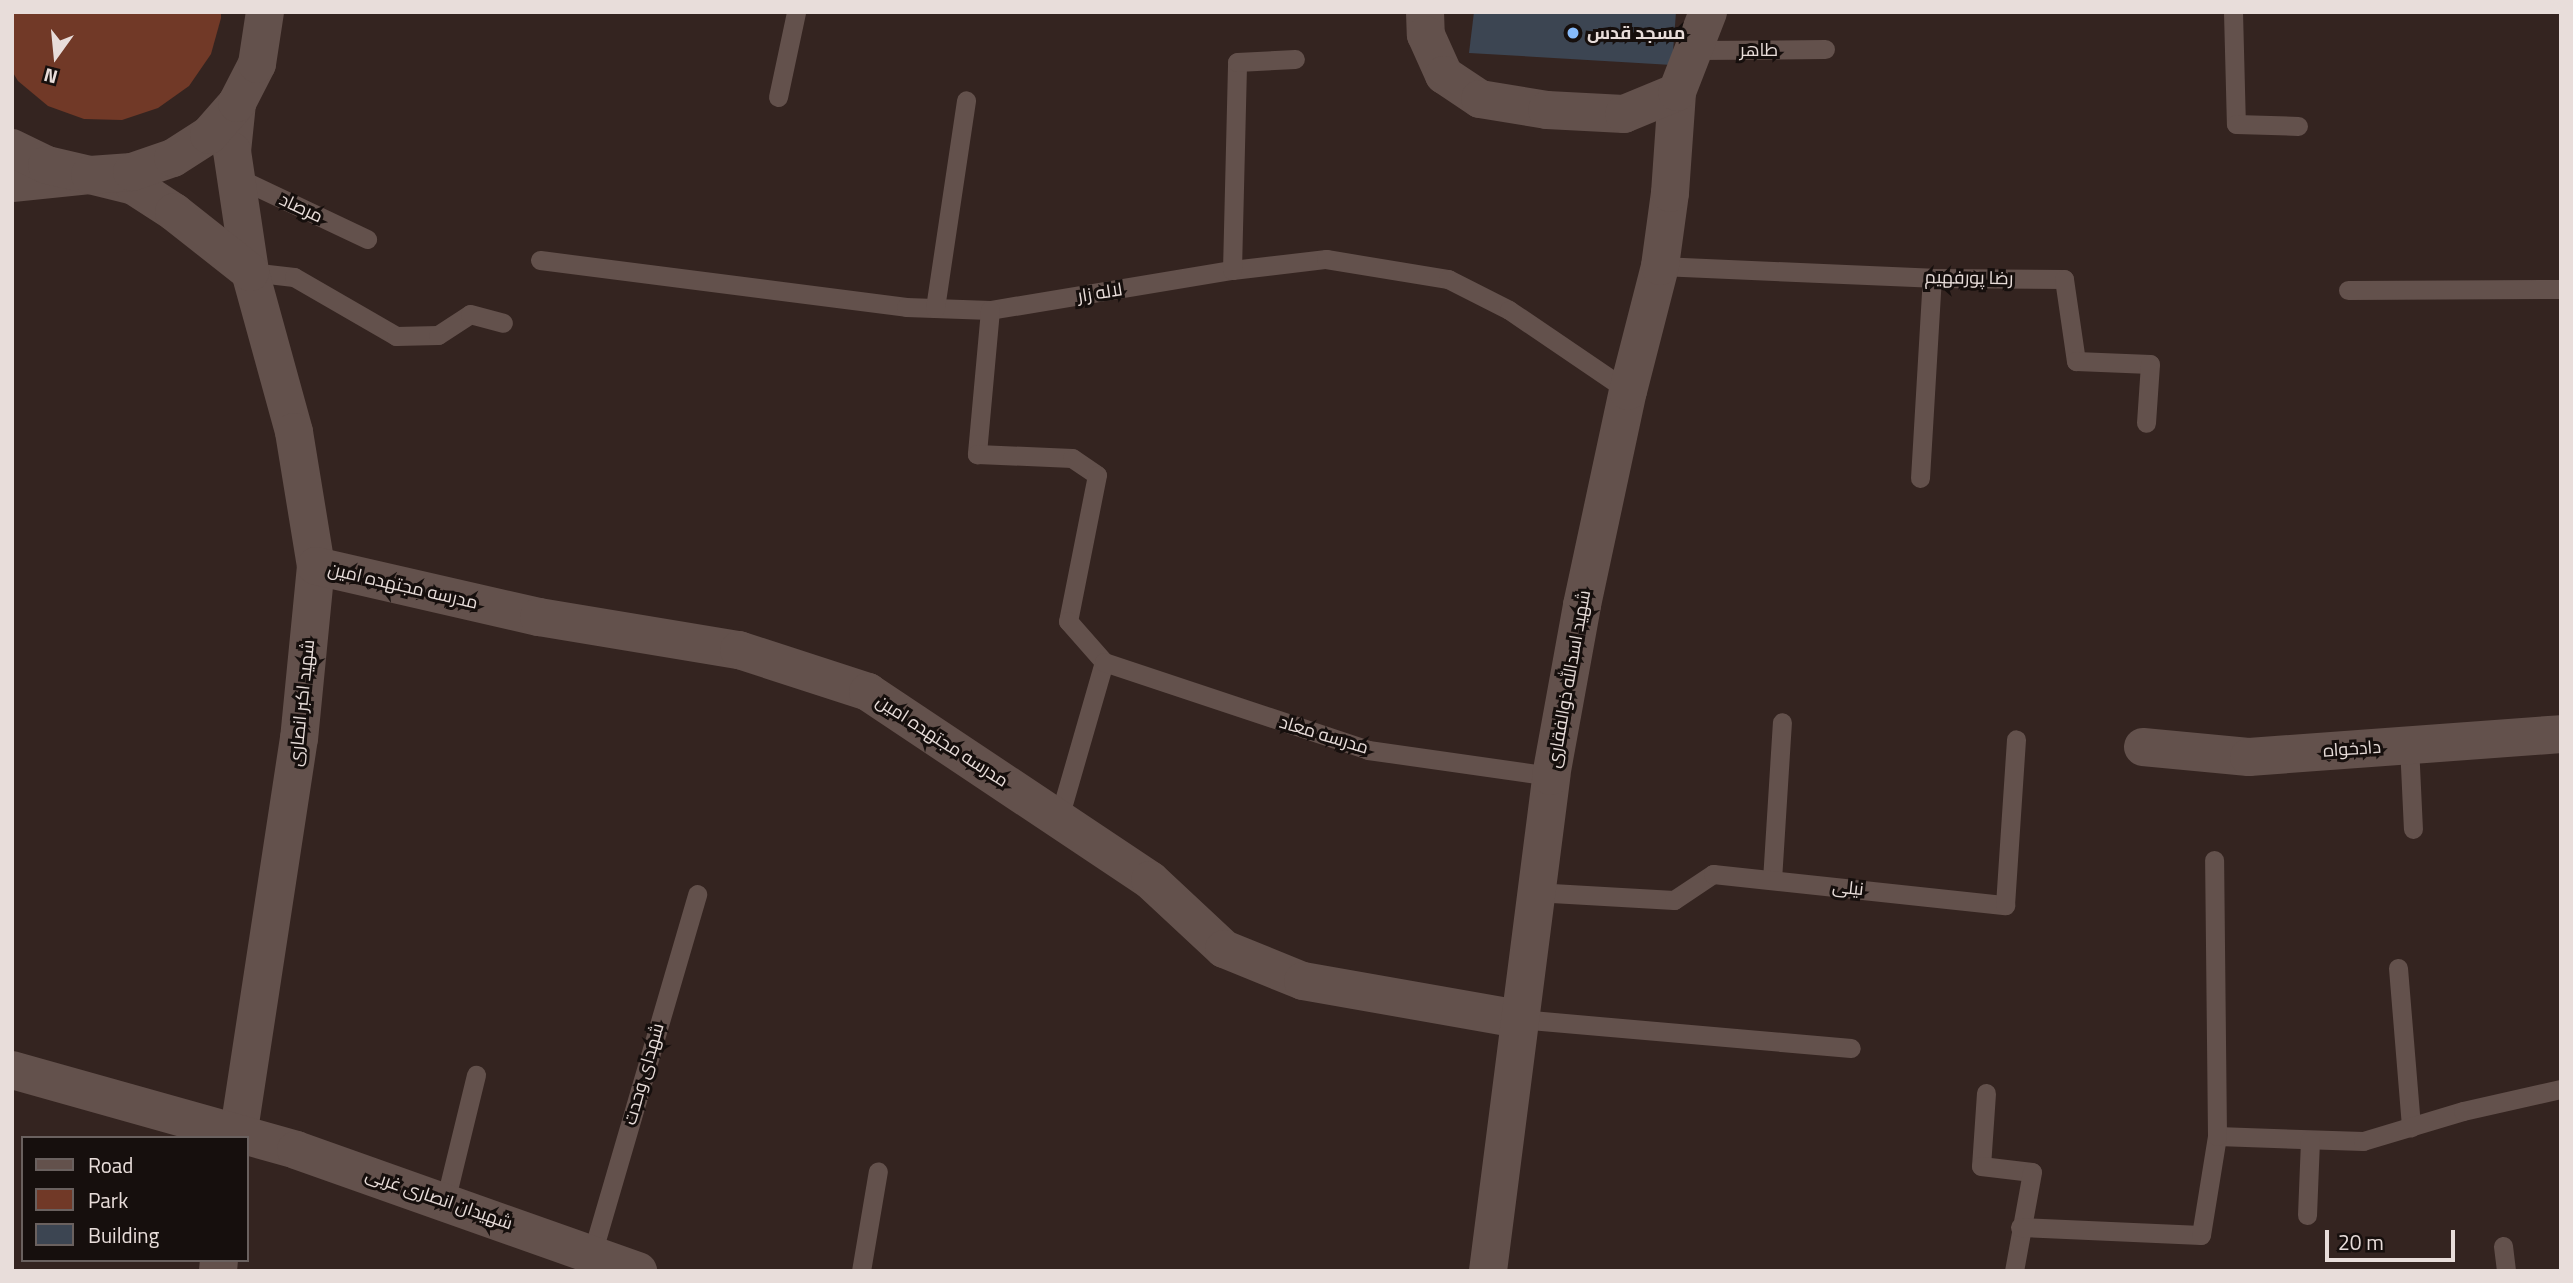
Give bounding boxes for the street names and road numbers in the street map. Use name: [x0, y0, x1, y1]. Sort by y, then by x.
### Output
street label: طاهر: [1740, 39, 1778, 61]
street label: مرصاد: [276, 189, 326, 227]
street label: رضا پورفهیم: [1924, 266, 2014, 290]
street label: لاله زار: [1076, 279, 1124, 307]
street label: مدرسه مجتهده امین: [326, 558, 480, 614]
street label: شهید اسدالله ذوالفقاری: [1543, 588, 1595, 770]
street label: شهید اکبر انصاری: [285, 638, 319, 768]
street label: مدرسه مجتهده امین: [872, 690, 1012, 792]
street label: مدرسه معاد: [1277, 711, 1371, 759]
street label: دادخواه: [2322, 736, 2382, 762]
street label: نیلی: [1831, 876, 1865, 900]
street label: شهدای وحدت: [619, 1021, 669, 1127]
street label: شهیدان انصاری غربی: [362, 1164, 516, 1234]

